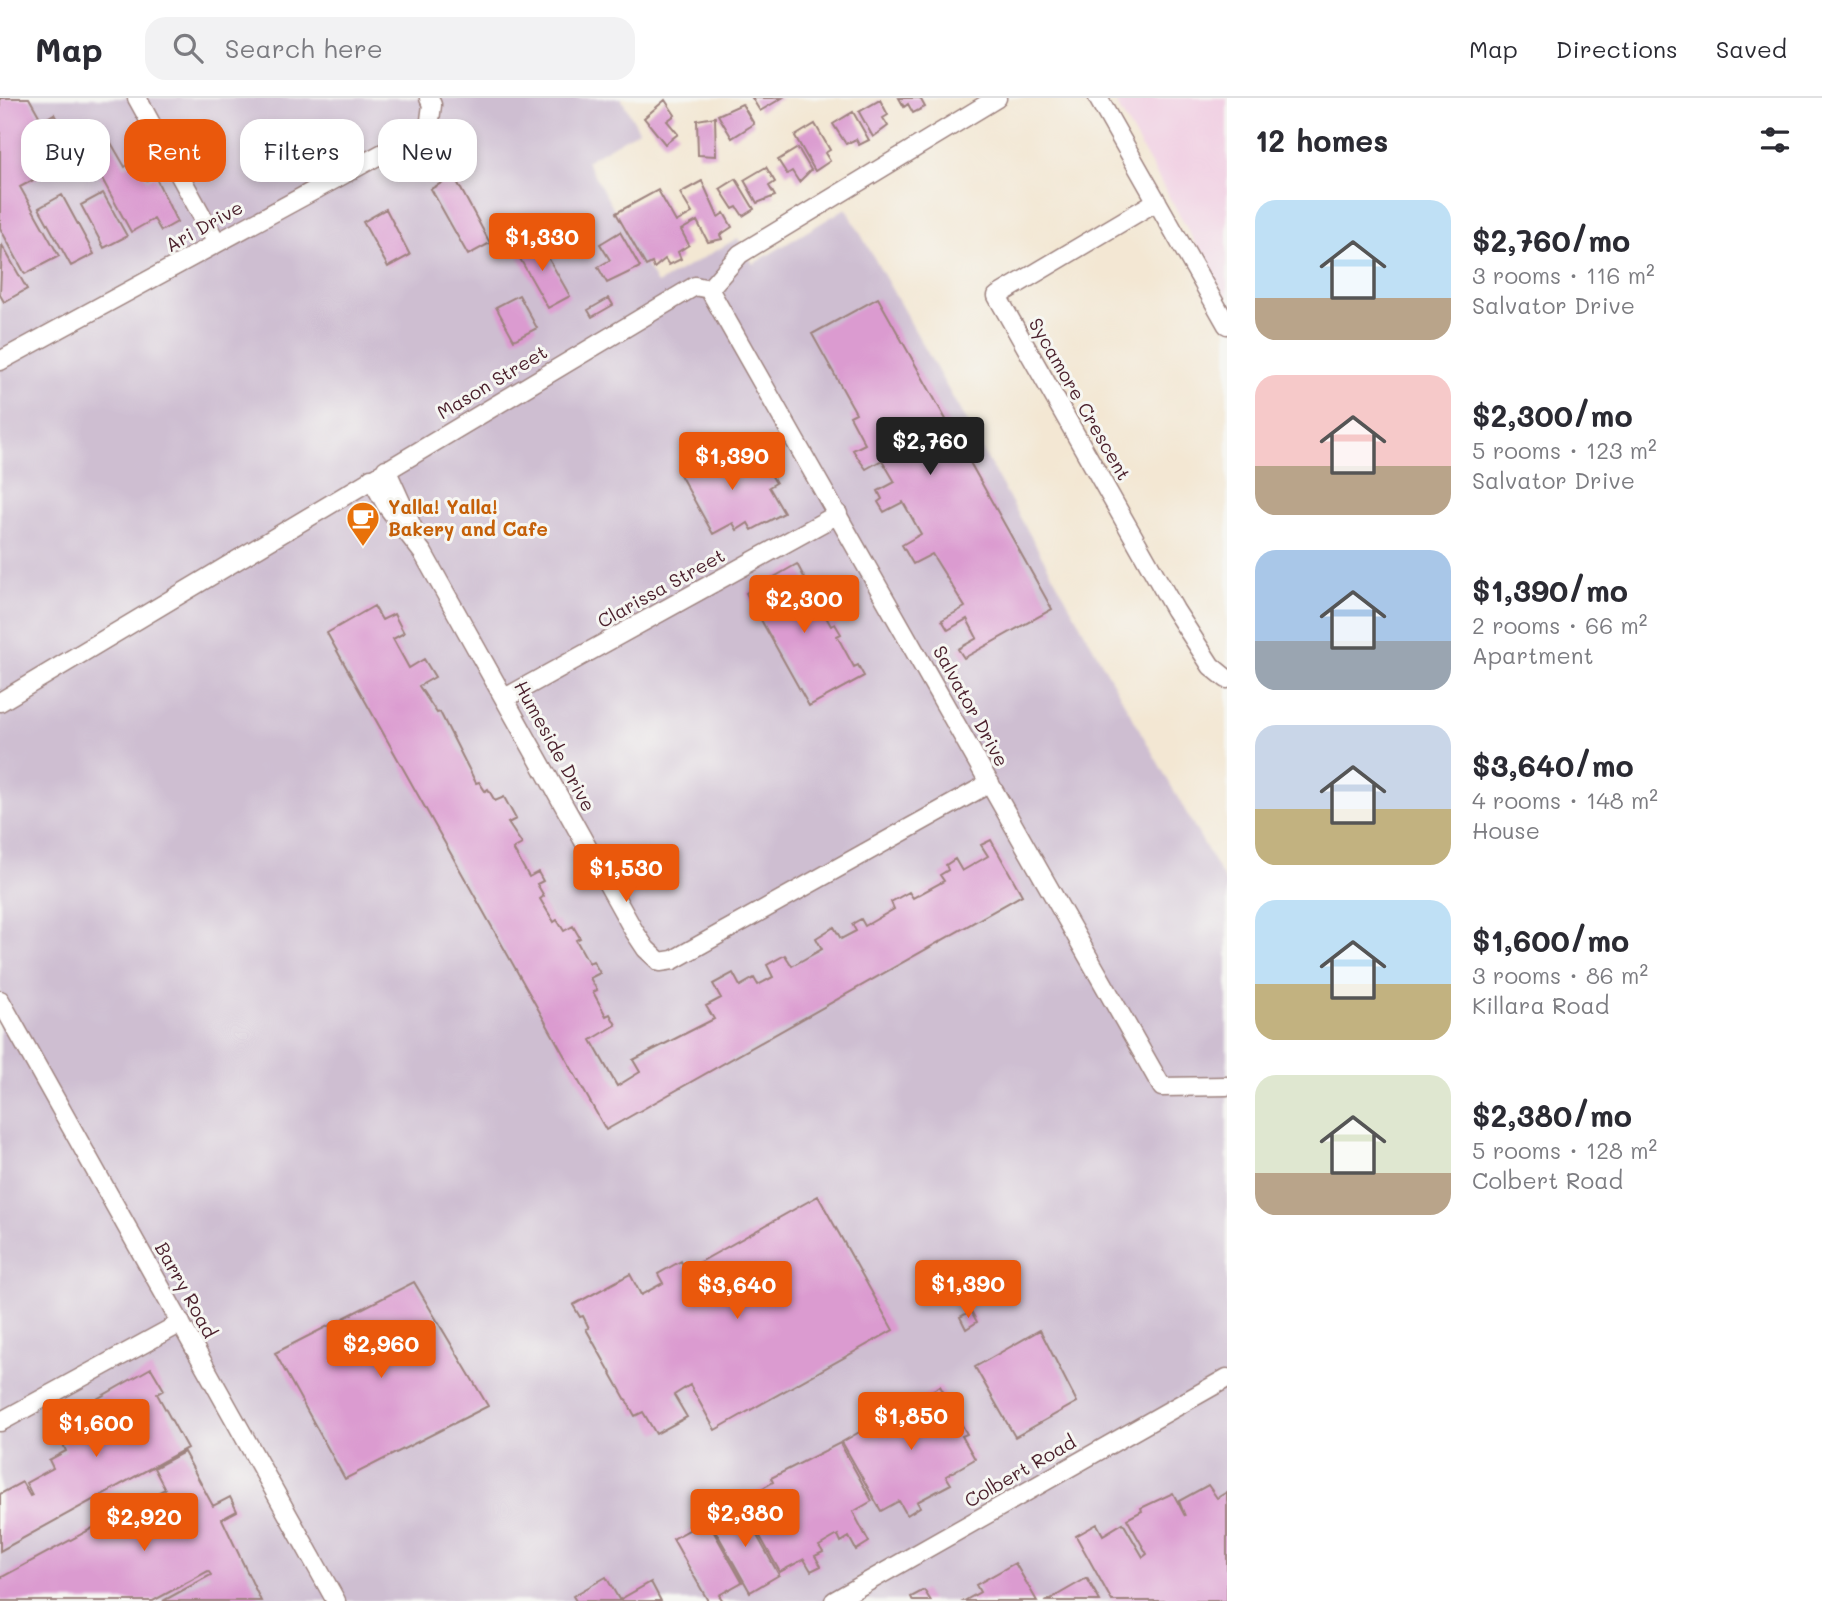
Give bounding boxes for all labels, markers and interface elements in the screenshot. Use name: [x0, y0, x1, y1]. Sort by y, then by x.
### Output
search box: [145, 17, 635, 80]
text: Map: [35, 27, 103, 70]
icon: search: [169, 29, 207, 67]
text: Search here: [225, 31, 383, 65]
text: Map: [1469, 33, 1518, 64]
text: Directions: [1556, 33, 1678, 64]
text: Saved: [1716, 33, 1787, 64]
chip: Buy: [21, 119, 110, 182]
chip: Rent: [124, 119, 226, 182]
chip: Filters: [240, 119, 364, 182]
chip: New: [378, 119, 477, 182]
text: 12 homes: [1255, 120, 1388, 160]
icon: filters: [1756, 121, 1794, 159]
street label: Ari Drive: [161, 194, 247, 257]
pin: $1,330: [485, 214, 599, 273]
text: $2,760/mo: [1472, 220, 1630, 260]
text: $1,330: [505, 221, 579, 251]
icon: home: [1311, 228, 1395, 312]
text: 3 rooms · 116 m²: [1472, 260, 1655, 290]
text: Salvator Drive: [1472, 290, 1635, 320]
street label: Sycamore Crescent: [1024, 313, 1137, 484]
street label: Mason Street: [432, 339, 552, 424]
text: $2,300/mo: [1472, 395, 1633, 435]
icon: home: [1311, 403, 1395, 487]
pin: $2,760: [873, 418, 987, 477]
text: $2,760: [892, 425, 968, 455]
pin: $1,390: [675, 432, 789, 492]
text: 5 rooms · 123 m²: [1472, 435, 1657, 465]
text: $1,390: [695, 440, 769, 470]
text: Salvator Drive: [1472, 465, 1635, 495]
place label: Yalla! Yalla! Bakery and Cafe: [388, 494, 548, 541]
cafe icon: Yalla! Yalla! Bakery and Cafe: [344, 499, 382, 548]
street label: Clarissa Street: [592, 542, 729, 633]
text: $1,390/mo: [1472, 570, 1628, 610]
pin: $2,300: [747, 575, 861, 635]
icon: home: [1311, 578, 1395, 662]
text: $2,300: [765, 583, 843, 613]
text: 2 rooms · 66 m²: [1472, 610, 1647, 640]
text: Apartment: [1472, 640, 1594, 670]
street label: Salvator Drive: [928, 641, 1015, 771]
street label: Humeside Drive: [509, 676, 602, 816]
text: $3,640/mo: [1472, 745, 1634, 785]
icon: home: [1311, 753, 1395, 837]
text: 4 rooms · 148 m²: [1472, 785, 1658, 815]
text: House: [1472, 815, 1540, 845]
pin: $1,530: [569, 844, 683, 904]
text: $1,530: [589, 852, 663, 882]
text: $1,600/mo: [1472, 920, 1629, 960]
icon: home: [1311, 928, 1395, 1012]
text: 3 rooms · 86 m²: [1472, 960, 1648, 990]
text: Killara Road: [1472, 990, 1609, 1020]
text: $2,380/mo: [1472, 1095, 1632, 1135]
icon: home: [1311, 1103, 1395, 1187]
text: 5 rooms · 128 m²: [1472, 1135, 1657, 1165]
text: Colbert Road: [1472, 1165, 1623, 1195]
street label: Barry Road: [150, 1237, 223, 1342]
pin: $1,390: [911, 1260, 1025, 1320]
pin: $3,640: [680, 1262, 794, 1321]
text: $1,390: [931, 1268, 1005, 1298]
text: $3,640: [698, 1269, 776, 1299]
pin: $2,960: [324, 1320, 438, 1380]
text: $2,960: [343, 1328, 419, 1358]
pin: $1,850: [854, 1392, 968, 1452]
pin: $1,600: [39, 1400, 153, 1459]
text: $1,850: [874, 1400, 948, 1430]
text: $1,600: [59, 1407, 133, 1437]
street label: Colbert Road: [959, 1429, 1080, 1513]
pin: $2,380: [688, 1490, 802, 1549]
pin: $2,920: [87, 1494, 201, 1553]
text: $2,380: [707, 1497, 783, 1527]
text: $2,920: [106, 1501, 182, 1531]

